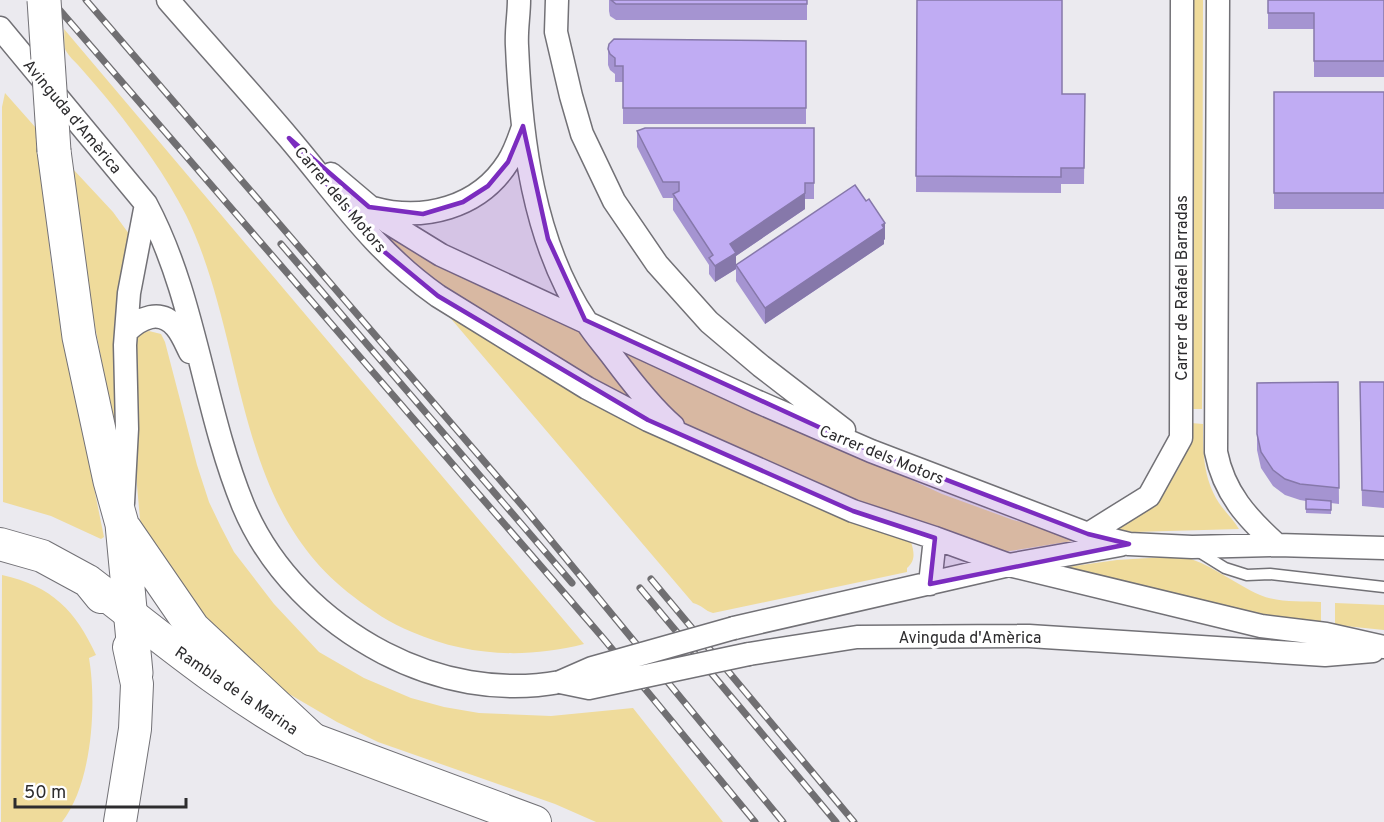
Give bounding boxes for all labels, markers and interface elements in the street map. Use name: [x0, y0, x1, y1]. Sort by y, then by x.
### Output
street label: Avinguda d'Amèrica: [18, 56, 125, 178]
street label: Carrer dels Motors: [289, 143, 390, 258]
street label: Carrer de Rafael Barradas: [1173, 195, 1193, 381]
street label: Carrer dels Motors: [816, 422, 947, 490]
street label: Avinguda d'Amèrica: [899, 629, 1041, 649]
street label: Rambla de la Marina: [170, 643, 301, 740]
scale bar: [15, 771, 186, 809]
text: 50 m: [24, 782, 66, 805]

